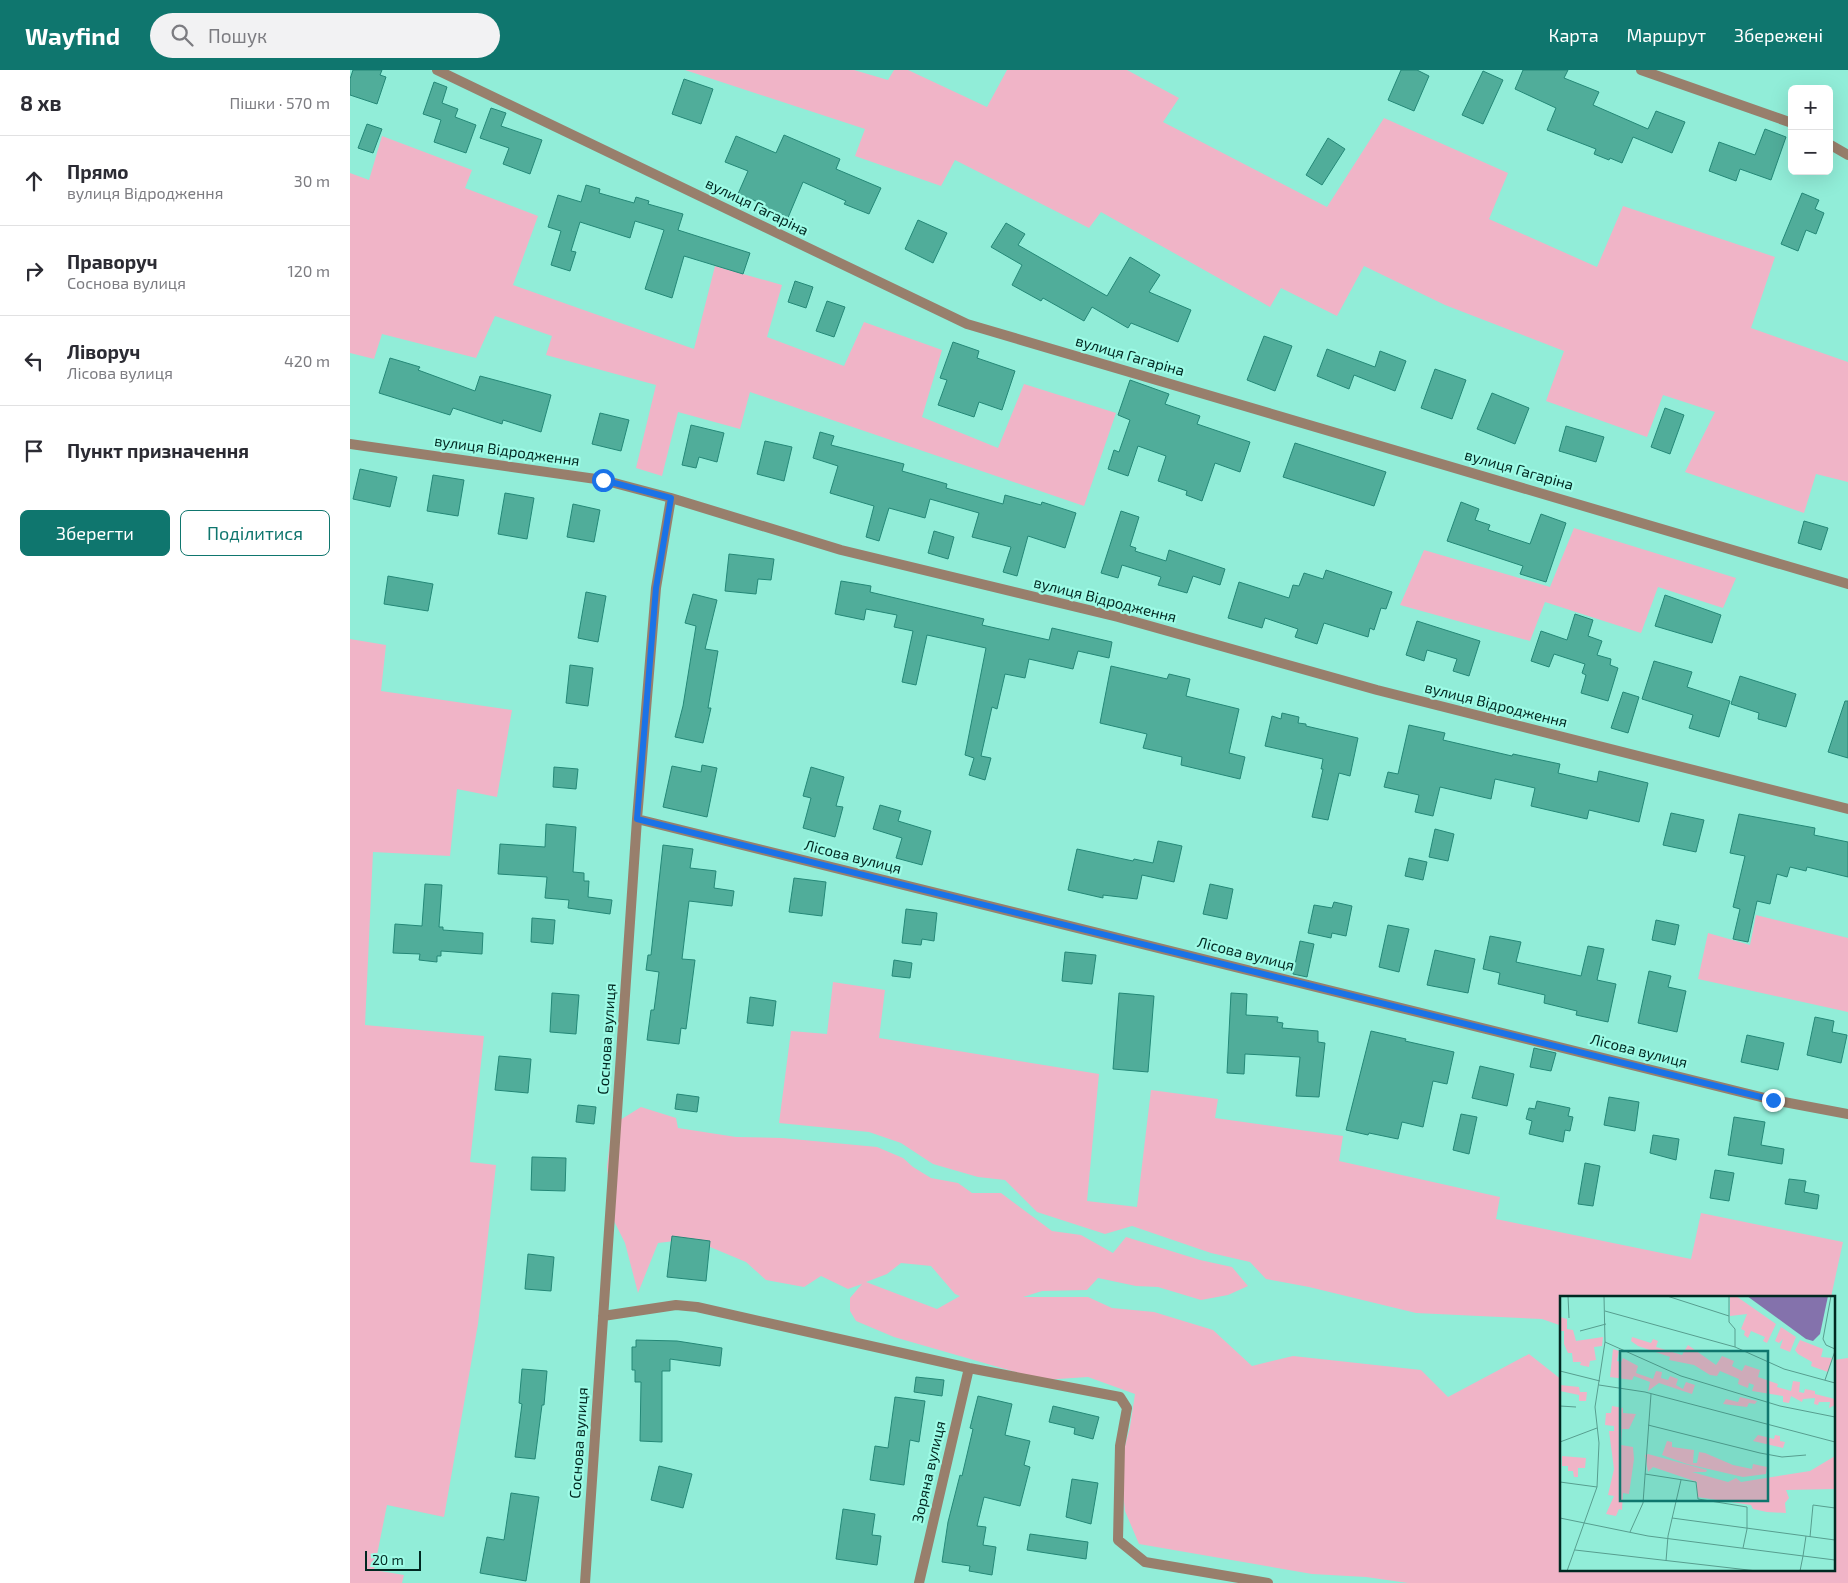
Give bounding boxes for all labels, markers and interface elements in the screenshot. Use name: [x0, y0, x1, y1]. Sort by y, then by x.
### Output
search box: [150, 13, 500, 58]
text: Wayfind: [25, 21, 120, 50]
icon: search: [168, 21, 196, 49]
text: Пошук: [208, 24, 267, 47]
text: Карта: [1549, 24, 1599, 46]
text: Маршрут: [1627, 24, 1706, 46]
text: Збережені: [1734, 24, 1823, 46]
map controls: [1788, 85, 1833, 175]
button: +: [1788, 85, 1833, 130]
text: 8 хв: [20, 90, 62, 115]
text: Пішки · 570 m: [230, 93, 330, 112]
button: −: [1788, 130, 1833, 175]
text: Прямо: [67, 160, 129, 183]
icon: ahead: [20, 167, 48, 195]
text: 30 m: [294, 171, 330, 190]
street label: вулиця Гагаріна: [703, 173, 812, 240]
text: вулиця Відродження: [67, 183, 223, 202]
text: Праворуч: [67, 250, 158, 273]
icon: right: [20, 257, 48, 285]
text: 120 m: [287, 261, 330, 280]
text: Соснова вулиця: [67, 273, 186, 292]
street label: вулиця Гагаріна: [1074, 331, 1187, 380]
text: Ліворуч: [67, 340, 140, 363]
icon: left: [20, 347, 48, 375]
text: 420 m: [284, 351, 330, 370]
text: Лісова вулиця: [67, 363, 173, 382]
street label: вулиця Відродження: [433, 431, 581, 470]
icon: arrive: [20, 437, 48, 465]
text: Пункт призначення: [67, 439, 249, 462]
street label: вулиця Гагаріна: [1463, 445, 1576, 494]
route start: [592, 469, 615, 492]
button: Зберегти: [20, 510, 170, 556]
button: Поділитися: [180, 510, 330, 556]
street label: вулиця Відродження: [1032, 573, 1179, 626]
street label: вулиця Відродження: [1423, 678, 1570, 731]
street label: Лісова вулиця: [803, 835, 904, 878]
street label: Лісова вулиця: [1196, 932, 1297, 975]
street label: Соснова вулиця: [593, 983, 620, 1095]
street label: Лісова вулиця: [1589, 1029, 1690, 1072]
route end: [1762, 1089, 1785, 1112]
inset map: [1560, 1296, 1836, 1570]
street label: Соснова вулиця: [565, 1387, 592, 1499]
street label: Зоряна вулиця: [908, 1419, 949, 1525]
scale bar: [365, 1548, 421, 1571]
text: 20 m: [372, 1551, 404, 1568]

